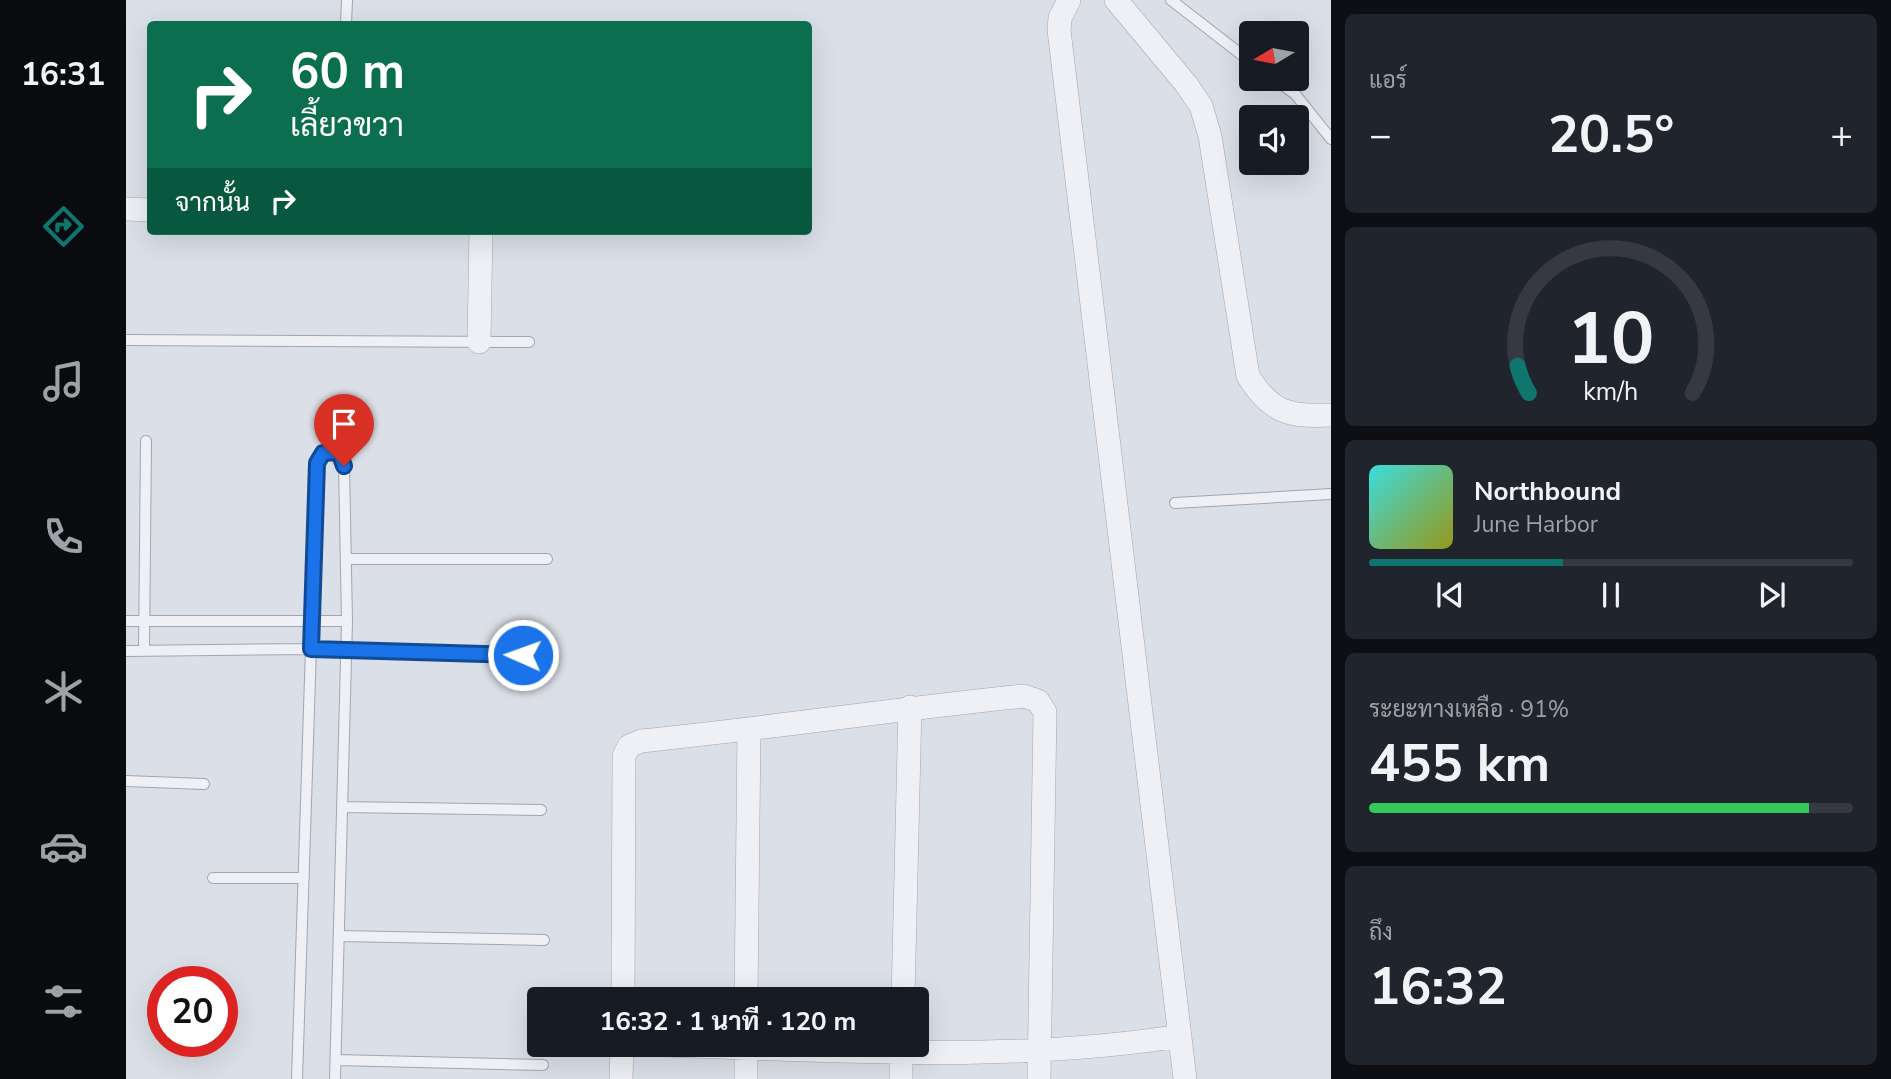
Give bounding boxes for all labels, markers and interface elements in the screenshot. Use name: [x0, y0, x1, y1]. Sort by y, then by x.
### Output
north arrow: [1239, 21, 1309, 91]
map controls: [1239, 21, 1309, 175]
text: 60 m: [290, 38, 405, 105]
icon: right: [175, 49, 266, 140]
text: 16:31: [21, 53, 105, 96]
text: แอร์: [1369, 65, 1407, 96]
text: 20.5°: [1548, 99, 1674, 170]
text: เลี้ยวขวา: [290, 104, 404, 147]
button: sound: [1239, 105, 1309, 175]
text: −: [1369, 110, 1392, 161]
text: +: [1830, 110, 1853, 161]
icon: right: [264, 182, 302, 220]
text: จากนั้น: [175, 185, 250, 220]
icon: directions: [39, 202, 88, 251]
text: 10: [1567, 289, 1655, 389]
icon: music: [39, 357, 88, 406]
text: km/h: [1583, 374, 1639, 408]
pin: [314, 394, 374, 466]
icon: arrive: [325, 405, 363, 443]
text: Northbound: [1474, 474, 1621, 509]
text: June Harbor: [1474, 509, 1598, 540]
icon: phone: [39, 512, 88, 561]
icon: previous: [1431, 576, 1469, 614]
icon: pause: [1592, 576, 1630, 614]
icon: next: [1753, 576, 1791, 614]
position arrow: [486, 618, 560, 692]
icon: climate: [39, 667, 88, 716]
text: ระยะทางเหลือ · 91%: [1369, 694, 1569, 725]
text: 455 km: [1369, 728, 1550, 799]
icon: car: [39, 822, 88, 871]
text: ถึง: [1369, 917, 1393, 948]
text: 16:32: [1369, 951, 1507, 1022]
speed limit sign: 20: [147, 966, 238, 1057]
icon: filters: [39, 977, 88, 1026]
text: 16:32 · 1 นาที · 120 m: [600, 1004, 856, 1039]

